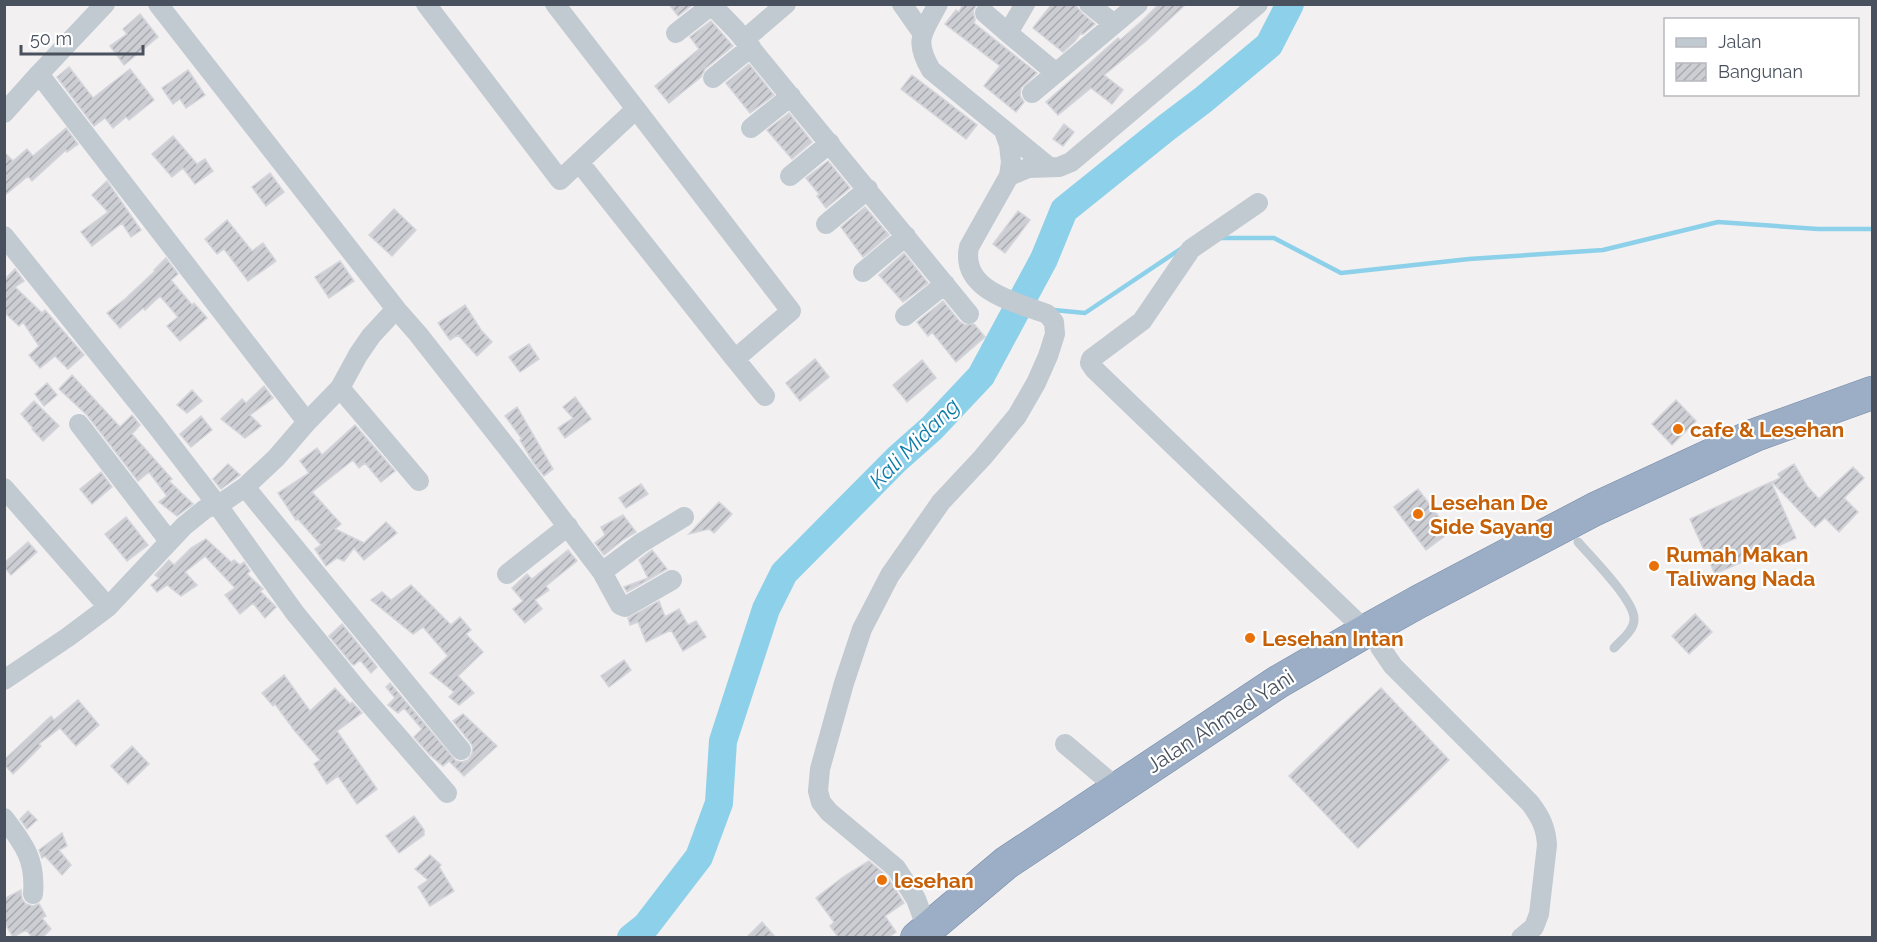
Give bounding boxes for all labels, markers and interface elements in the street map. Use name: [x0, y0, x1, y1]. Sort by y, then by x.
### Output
scale bar: [21, 18, 142, 56]
legend: [1664, 18, 1859, 96]
text: 50 m: [30, 28, 72, 49]
text: Jalan: [1718, 31, 1762, 52]
text: Bangunan: [1718, 61, 1803, 82]
water label: Kali Midang: [864, 393, 964, 493]
place label: cafe & Lesehan: [1690, 417, 1844, 442]
marker: cafe & Lesehan: [1671, 422, 1685, 436]
place label: Lesehan De Side Sayang: [1430, 490, 1553, 539]
marker: Lesehan De Side Sayang: [1411, 507, 1425, 521]
place label: Rumah Makan Taliwang Nada: [1666, 542, 1815, 591]
marker: Rumah Makan Taliwang Nada: [1647, 559, 1661, 573]
place label: Lesehan Intan: [1262, 626, 1404, 651]
marker: Lesehan Intan: [1243, 631, 1257, 645]
street label: Jalan Ahmad Yani: [1142, 664, 1298, 778]
place label: lesehan: [894, 868, 974, 893]
marker: lesehan: [875, 873, 889, 887]

